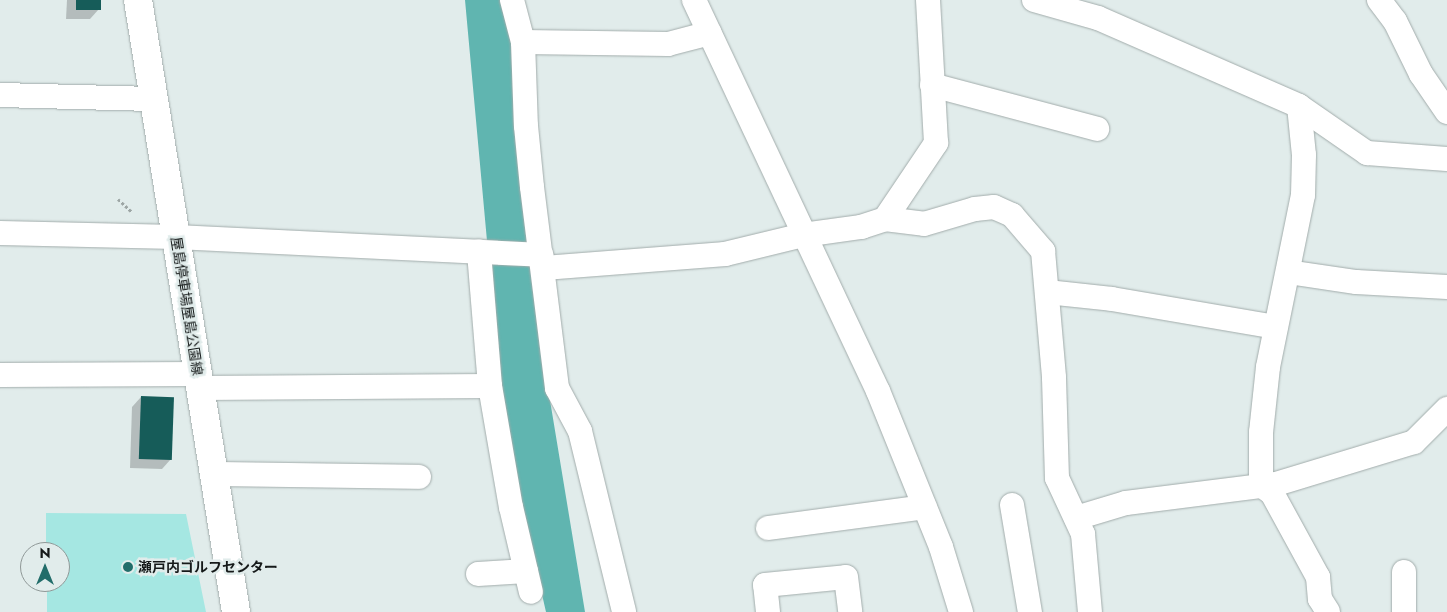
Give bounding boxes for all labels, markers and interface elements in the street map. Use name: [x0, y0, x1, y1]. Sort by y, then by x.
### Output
street label: 屋島停車場屋島公園線: [168, 236, 206, 376]
north arrow: [20, 542, 70, 592]
text: N: [39, 543, 51, 563]
place label: 瀬戸内ゴルフセンター: [138, 559, 278, 575]
marker: 瀬戸内ゴルフセンター: [122, 561, 134, 573]

